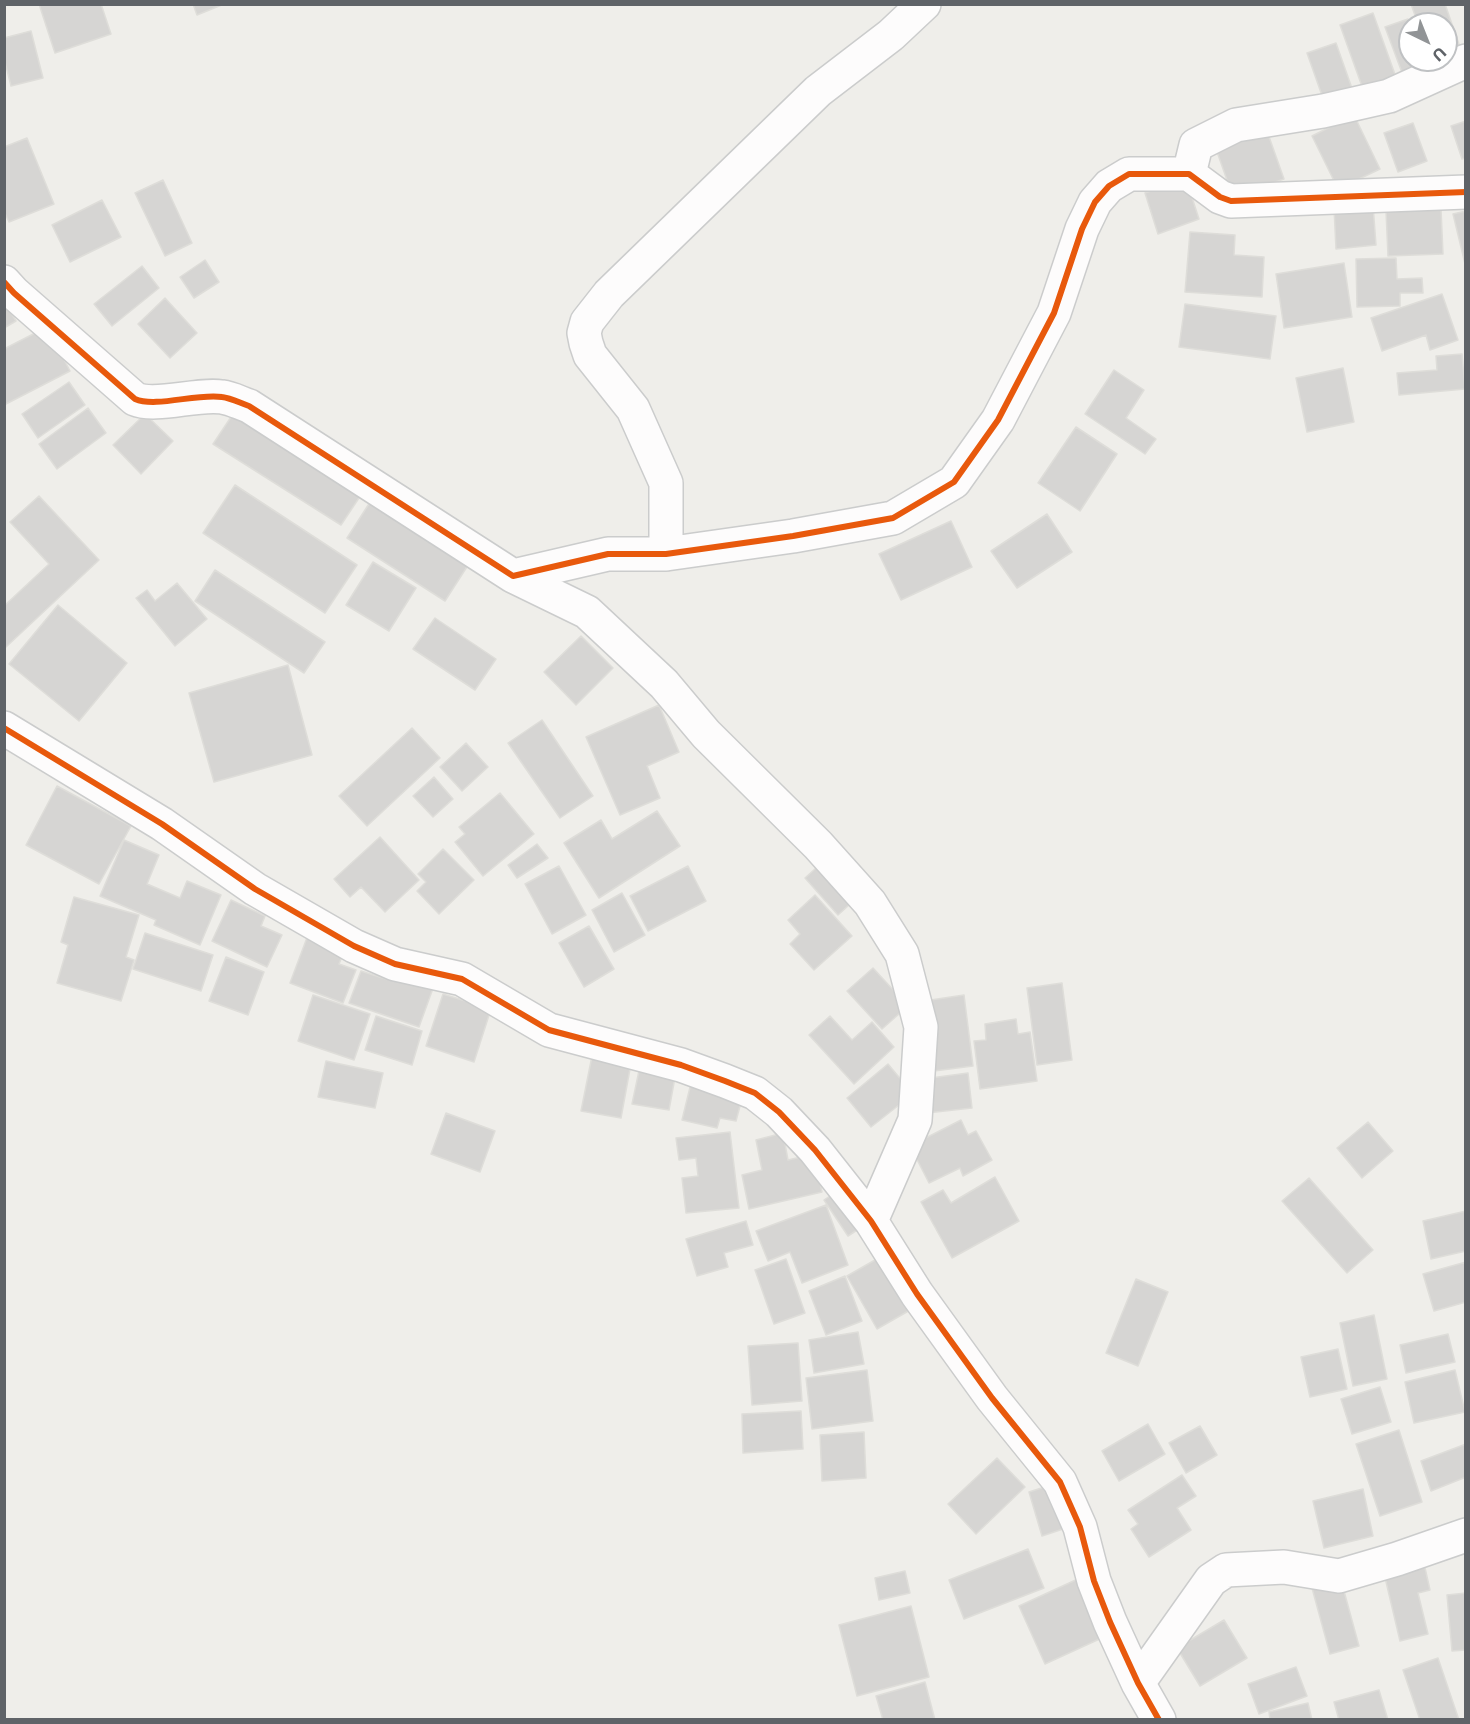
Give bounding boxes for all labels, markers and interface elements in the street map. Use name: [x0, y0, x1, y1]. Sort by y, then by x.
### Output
north arrow: [1398, 12, 1458, 72]
text: U: [1428, 43, 1450, 65]

